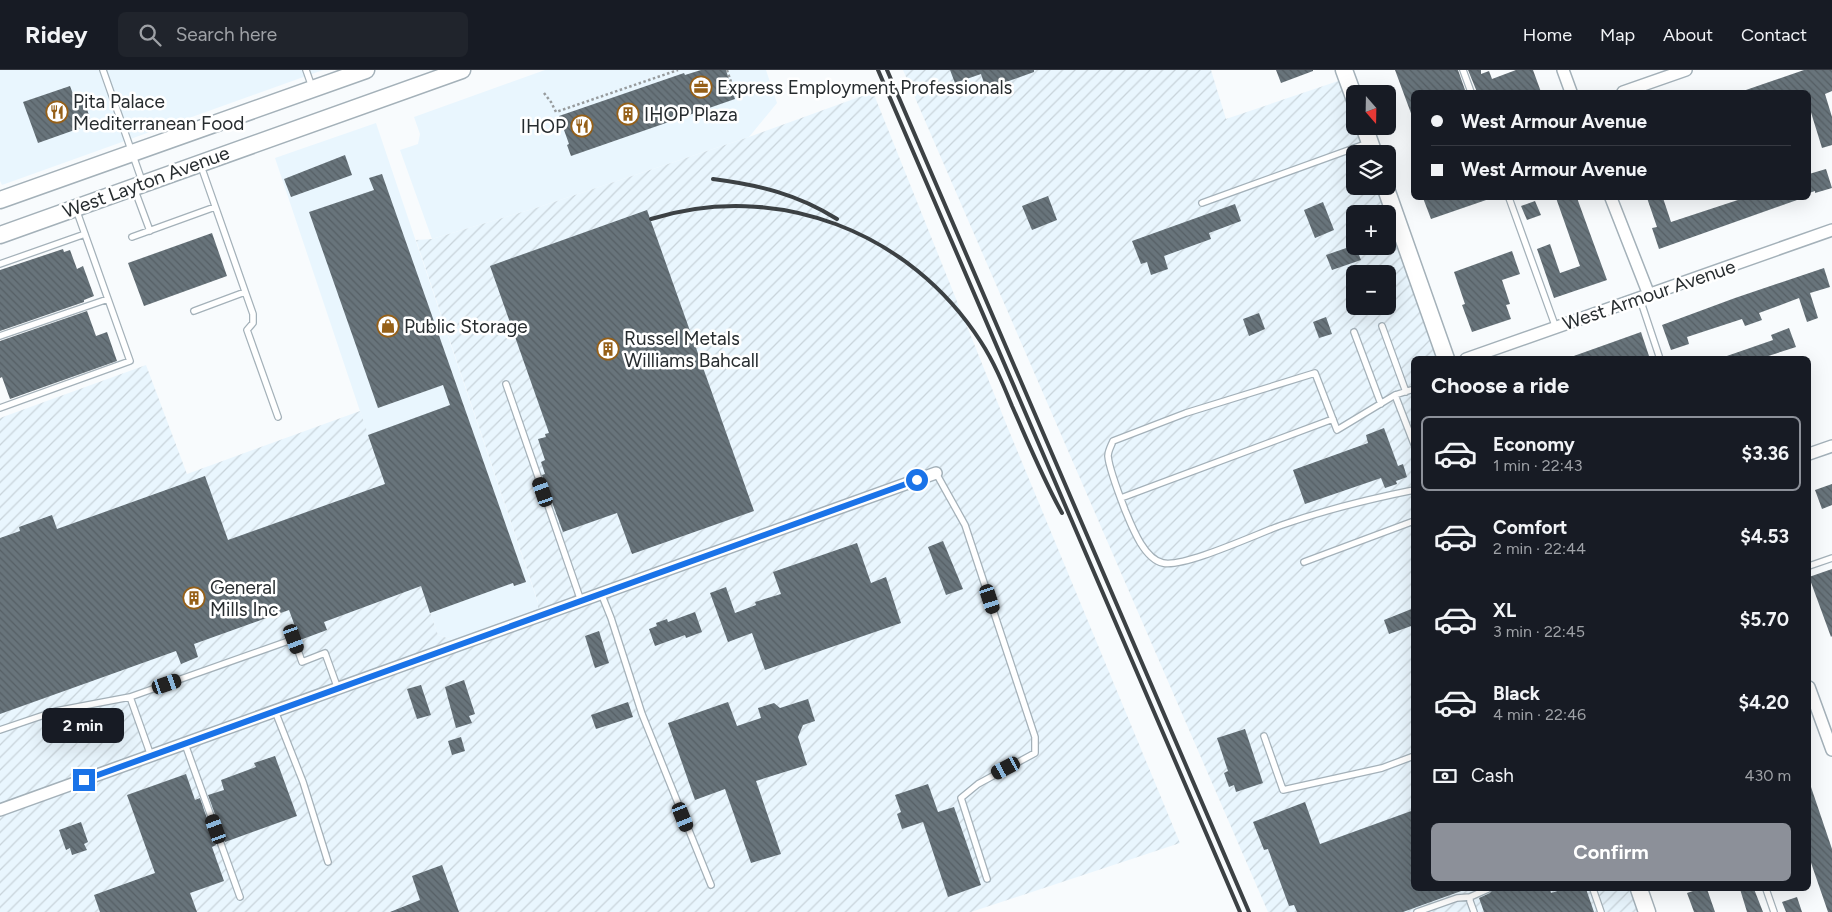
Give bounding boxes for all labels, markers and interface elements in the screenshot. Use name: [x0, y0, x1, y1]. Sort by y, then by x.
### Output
search box: [118, 12, 468, 57]
text: Ridey: [25, 20, 88, 49]
icon: search: [136, 21, 164, 49]
text: Search here: [176, 23, 277, 46]
text: Home: [1523, 24, 1572, 46]
text: Map: [1600, 24, 1635, 46]
text: About: [1663, 24, 1713, 46]
text: Contact: [1741, 24, 1807, 46]
office icon: Express Employment Professionals: [689, 75, 713, 99]
place label: Express Employment Professionals: [717, 76, 1013, 99]
north arrow: [1346, 85, 1396, 135]
map controls: [1346, 85, 1396, 315]
place label: Pita Palace Mediterranean Food: [73, 90, 244, 135]
restaurant icon: Pita Palace Mediterranean Food: [45, 100, 69, 124]
building icon: IHOP Plaza: [616, 102, 640, 126]
place label: IHOP Plaza: [644, 103, 738, 126]
text: West Armour Avenue: [1461, 110, 1647, 133]
restaurant icon: IHOP: [570, 114, 594, 138]
place label: IHOP: [521, 115, 566, 138]
street label: West Layton Avenue: [60, 141, 232, 223]
button: layers: [1346, 145, 1396, 195]
text: West Armour Avenue: [1461, 158, 1647, 181]
button: +: [1346, 205, 1396, 255]
street label: West Armour Avenue: [1560, 255, 1738, 335]
button: −: [1346, 265, 1396, 315]
shop icon: Public Storage: [376, 314, 400, 338]
place label: Public Storage: [404, 315, 528, 338]
place label: Russel Metals Williams Bahcall: [624, 327, 759, 372]
building icon: Russel Metals Williams Bahcall: [596, 337, 620, 361]
text: Choose a ride: [1431, 372, 1569, 399]
icon: car: [1433, 431, 1478, 476]
text: Economy: [1493, 433, 1575, 456]
text: $3.36: [1742, 442, 1789, 465]
text: 1 min · 22:43: [1493, 456, 1582, 475]
route start: [906, 469, 928, 491]
car: [531, 475, 554, 509]
icon: car: [1433, 514, 1478, 559]
text: Comfort: [1493, 516, 1568, 539]
text: $4.53: [1740, 525, 1789, 548]
text: 2 min · 22:44: [1493, 539, 1586, 558]
place label: General Mills Inc: [210, 576, 278, 621]
car: [978, 582, 1001, 616]
building icon: General Mills Inc: [182, 586, 206, 610]
icon: car: [1433, 597, 1478, 642]
text: XL: [1493, 599, 1516, 622]
text: $5.70: [1740, 608, 1789, 631]
car: [281, 622, 306, 656]
text: 3 min · 22:45: [1493, 622, 1585, 641]
car: [150, 672, 183, 696]
icon: car: [1433, 680, 1478, 725]
text: Black: [1493, 682, 1540, 705]
text: $4.20: [1738, 691, 1789, 714]
text: 4 min · 22:46: [1493, 705, 1586, 724]
callout: 2 min: [43, 708, 125, 742]
text: 2 min: [63, 716, 103, 735]
car: [989, 754, 1022, 782]
icon: cash: [1431, 762, 1459, 790]
text: Cash: [1471, 764, 1514, 787]
text: 430 m: [1745, 766, 1791, 785]
route end: [73, 769, 95, 791]
car: [670, 800, 695, 834]
car: [203, 812, 228, 846]
button: Confirm: [1431, 823, 1791, 881]

